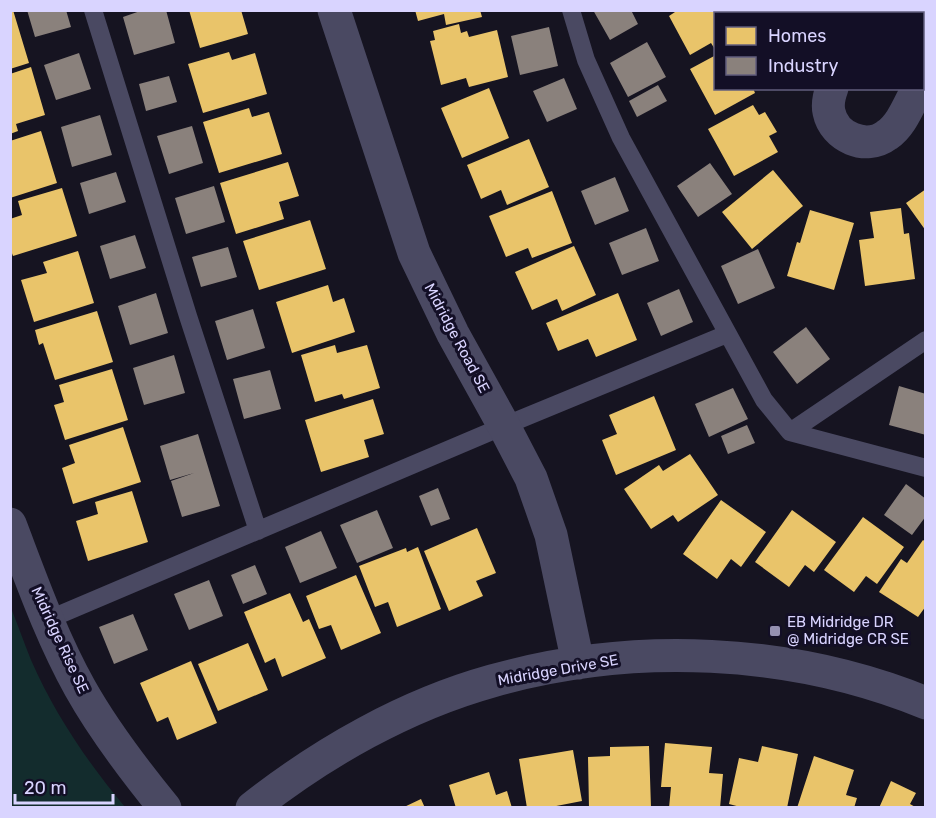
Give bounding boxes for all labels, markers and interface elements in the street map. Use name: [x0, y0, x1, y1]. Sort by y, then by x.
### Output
legend: [714, 12, 924, 90]
text: Homes: [768, 25, 826, 47]
text: Industry: [768, 55, 838, 77]
street label: Midridge Road SE: [421, 280, 493, 396]
street label: Midridge Rise SE: [27, 584, 93, 696]
place label: EB Midridge DR @ Midridge CR SE: [787, 613, 909, 648]
marker: EB Midridge DR @ Midridge CR SE: [768, 624, 782, 638]
street label: Midridge Drive SE: [496, 651, 620, 689]
scale bar: [15, 767, 112, 805]
text: 20 m: [24, 777, 66, 799]

